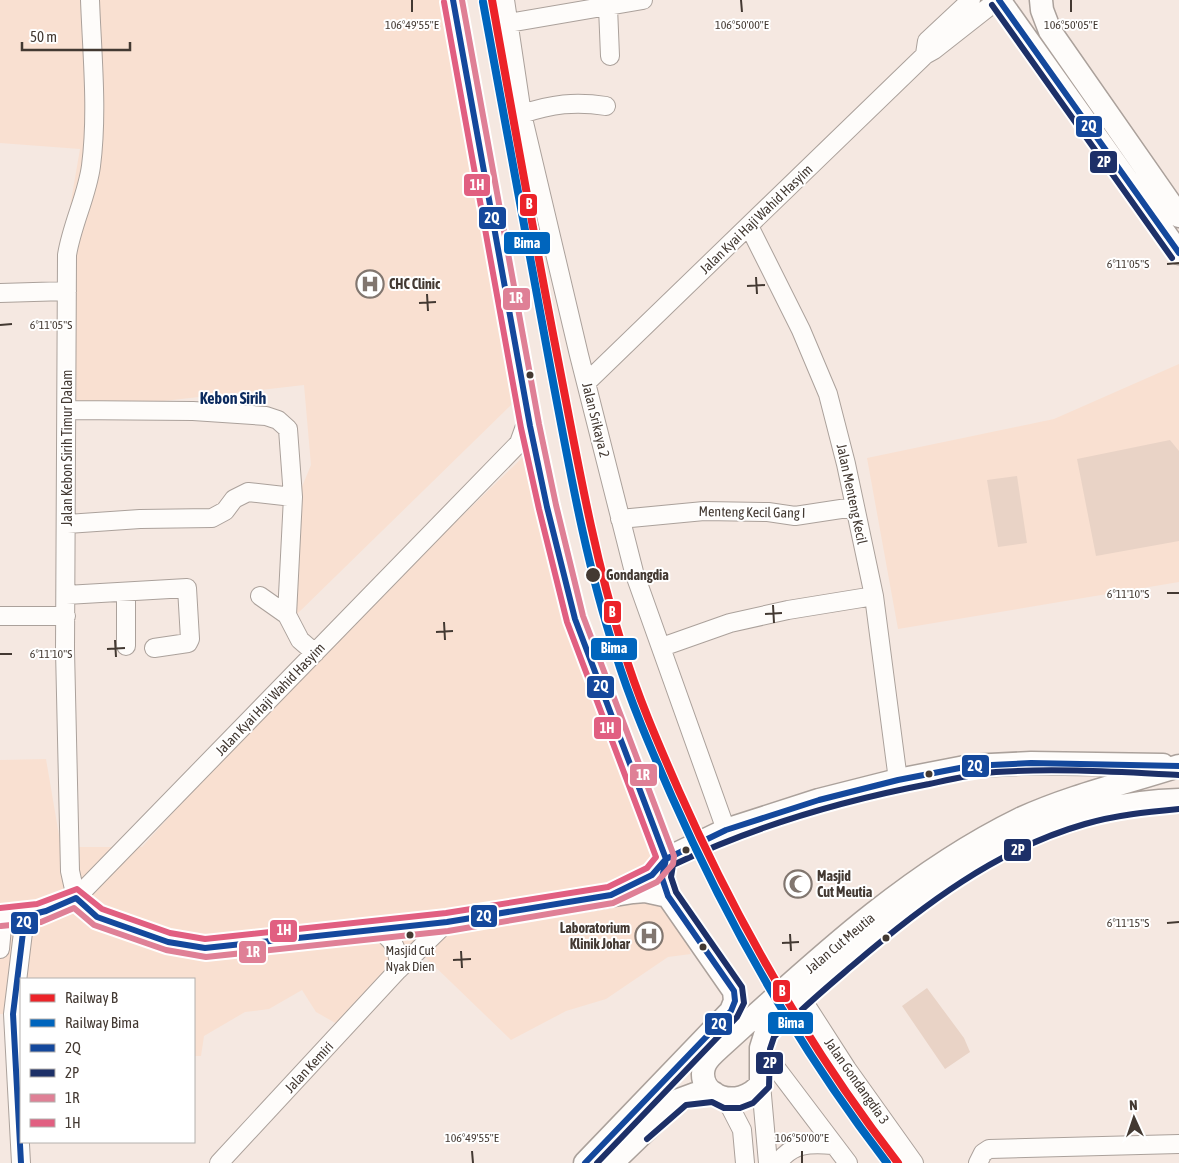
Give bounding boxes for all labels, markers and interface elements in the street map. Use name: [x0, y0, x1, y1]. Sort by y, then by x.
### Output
text: 106°49'55"E: [385, 18, 439, 32]
text: 106°50'00"E: [715, 18, 769, 32]
text: 106°50'05"E: [1044, 18, 1098, 32]
scale bar: [22, 20, 130, 52]
text: 50 m: [30, 28, 57, 45]
line badge: 2Q: [1075, 115, 1103, 138]
text: 2Q: [1082, 118, 1097, 134]
line badge: 2P: [1089, 150, 1118, 174]
text: 2P: [1097, 154, 1111, 170]
street label: Jalan Kyai Haji Wahid Hasyim: [696, 161, 816, 277]
line badge: 1H: [463, 173, 491, 197]
text: 1H: [470, 177, 484, 193]
line badge: B: [519, 193, 538, 217]
text: B: [526, 196, 533, 212]
line badge: 2Q: [478, 206, 507, 230]
text: 2Q: [485, 210, 500, 226]
line badge: Bima: [503, 231, 551, 255]
text: Bima: [514, 235, 541, 251]
text: 6°11'05"S: [1107, 257, 1149, 271]
hospital icon: CHC Clinic: [355, 269, 385, 299]
place label: CHC Clinic: [389, 276, 441, 292]
line badge: 1R: [502, 287, 531, 311]
text: 1R: [509, 290, 523, 306]
text: 6°11'05"S: [30, 318, 72, 332]
street label: Jalan Kebon Sirih Timur Dalam: [59, 370, 75, 526]
unlabelled marker: [525, 370, 535, 380]
street label: Jalan Srikaya 2: [579, 381, 613, 459]
district label: Kebon Sirih: [200, 389, 266, 407]
street label: Jalan Menteng Kecil: [834, 442, 871, 546]
street label: Menteng Kecil Gang I: [699, 503, 805, 521]
marker: Gondangdia: [584, 566, 602, 584]
place label: Gondangdia: [606, 567, 669, 583]
text: 6°11'10"S: [1107, 587, 1149, 601]
line badge: B: [603, 600, 622, 624]
text: B: [609, 604, 616, 620]
line badge: Bima: [590, 637, 638, 661]
street label: Jalan Kyai Haji Wahid Hasyim: [212, 639, 328, 759]
text: Bima: [601, 640, 628, 656]
text: 6°11'10"S: [30, 647, 72, 661]
line badge: 2Q: [586, 675, 615, 699]
text: 2Q: [594, 678, 609, 694]
line badge: 1H: [593, 716, 622, 740]
text: 1H: [600, 720, 614, 736]
line badge: 2Q: [961, 754, 990, 778]
text: 2Q: [968, 758, 983, 774]
line badge: 1R: [629, 763, 658, 787]
text: 1R: [636, 767, 650, 783]
unlabelled marker: [924, 769, 934, 779]
line badge: 2P: [1003, 838, 1032, 862]
text: 2P: [1011, 842, 1025, 858]
unlabelled marker: [681, 845, 691, 855]
place label: Masjid Cut Meutia: [817, 868, 873, 900]
mosque icon: Masjid Cut Meutia: [783, 869, 813, 899]
line badge: 2Q: [470, 904, 498, 928]
text: 2Q: [477, 908, 492, 924]
street label: Jalan Cut Meutia: [802, 909, 878, 977]
line badge: 2Q: [10, 911, 39, 935]
text: 2Q: [17, 914, 32, 930]
text: 6°11'15"S: [1107, 916, 1149, 930]
line badge: 1H: [269, 919, 298, 943]
place label: Laboratorium Klinik Johar: [560, 920, 631, 952]
hospital icon: Laboratorium Klinik Johar: [634, 921, 664, 951]
text: 1H: [277, 922, 291, 938]
marker: Masjid Cut Nyak Dien: [405, 930, 415, 940]
unlabelled marker: [881, 933, 891, 943]
line badge: 1R: [238, 940, 267, 964]
unlabelled marker: [698, 942, 708, 952]
place label: Masjid Cut Nyak Dien: [385, 943, 435, 974]
text: 1R: [246, 944, 260, 960]
legend: [20, 978, 195, 1143]
line badge: B: [772, 979, 791, 1003]
text: B: [779, 983, 786, 999]
text: Railway B: [65, 989, 118, 1006]
line badge: Bima: [767, 1011, 814, 1035]
line badge: 2Q: [704, 1012, 733, 1036]
text: Railway Bima: [65, 1014, 139, 1031]
text: Bima: [778, 1015, 805, 1031]
text: 2Q: [712, 1016, 727, 1032]
street label: Jalan Gondangdia 3: [821, 1035, 893, 1127]
street label: Jalan Kemiri: [281, 1038, 337, 1096]
text: 2Q: [65, 1039, 81, 1056]
line badge: 2P: [755, 1051, 784, 1075]
text: 2P: [763, 1055, 777, 1071]
text: 2P: [65, 1064, 79, 1081]
text: 1R: [65, 1089, 80, 1106]
north arrow: [1109, 1093, 1159, 1143]
text: N: [1129, 1097, 1138, 1113]
text: 1H: [65, 1114, 81, 1131]
text: 106°49'55"E: [445, 1131, 499, 1145]
text: 106°50'00"E: [775, 1131, 829, 1145]

